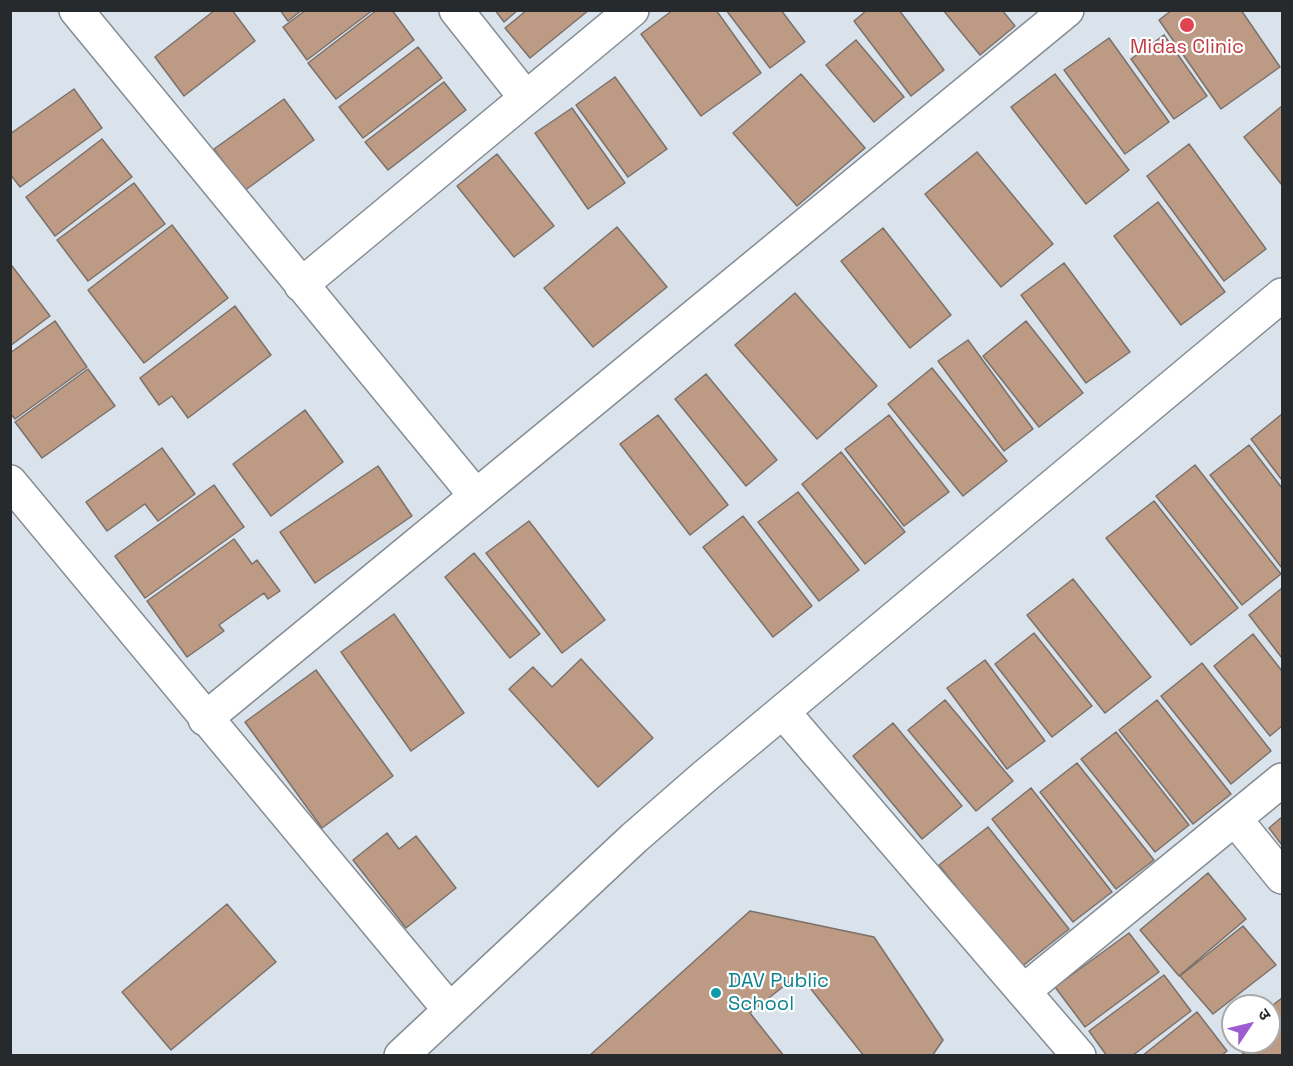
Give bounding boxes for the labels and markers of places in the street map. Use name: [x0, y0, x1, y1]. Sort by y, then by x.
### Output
marker: Midas Clinic: [1178, 16, 1196, 34]
place label: Midas Clinic: [1130, 36, 1244, 60]
place label: DAV Public School: [728, 970, 829, 1017]
marker: DAV Public School: [709, 986, 723, 1000]

